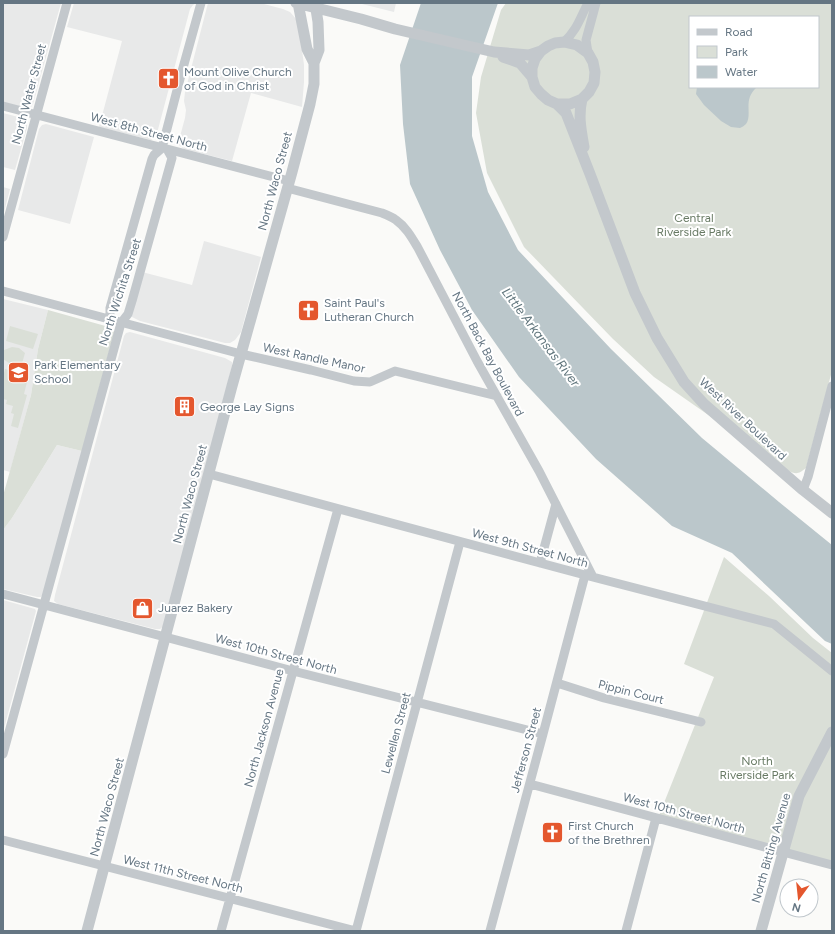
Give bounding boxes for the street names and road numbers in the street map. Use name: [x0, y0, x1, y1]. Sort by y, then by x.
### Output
street label: North Water Street: [9, 42, 49, 146]
street label: West 8th Street North: [89, 110, 209, 154]
street label: North Waco Street: [255, 130, 295, 232]
street label: North Wichita Street: [96, 236, 144, 347]
street label: North Back Bay Boulevard: [449, 289, 527, 419]
street label: West Randle Manor: [262, 340, 366, 376]
street label: West River Boulevard: [697, 375, 789, 463]
street label: North Waco Street: [170, 443, 210, 545]
street label: West 9th Street North: [470, 526, 590, 570]
street label: West 10th Street North: [214, 631, 339, 677]
street label: North Jackson Avenue: [241, 667, 287, 789]
street label: Pippin Court: [597, 677, 666, 707]
street label: Lewellen Street: [378, 690, 414, 775]
street label: Jefferson Street: [508, 705, 544, 794]
street label: North Waco Street: [87, 756, 127, 858]
street label: West 10th Street North: [622, 790, 747, 836]
street label: North Bitting Avenue: [749, 791, 794, 905]
street label: West 11th Street North: [122, 852, 245, 896]

